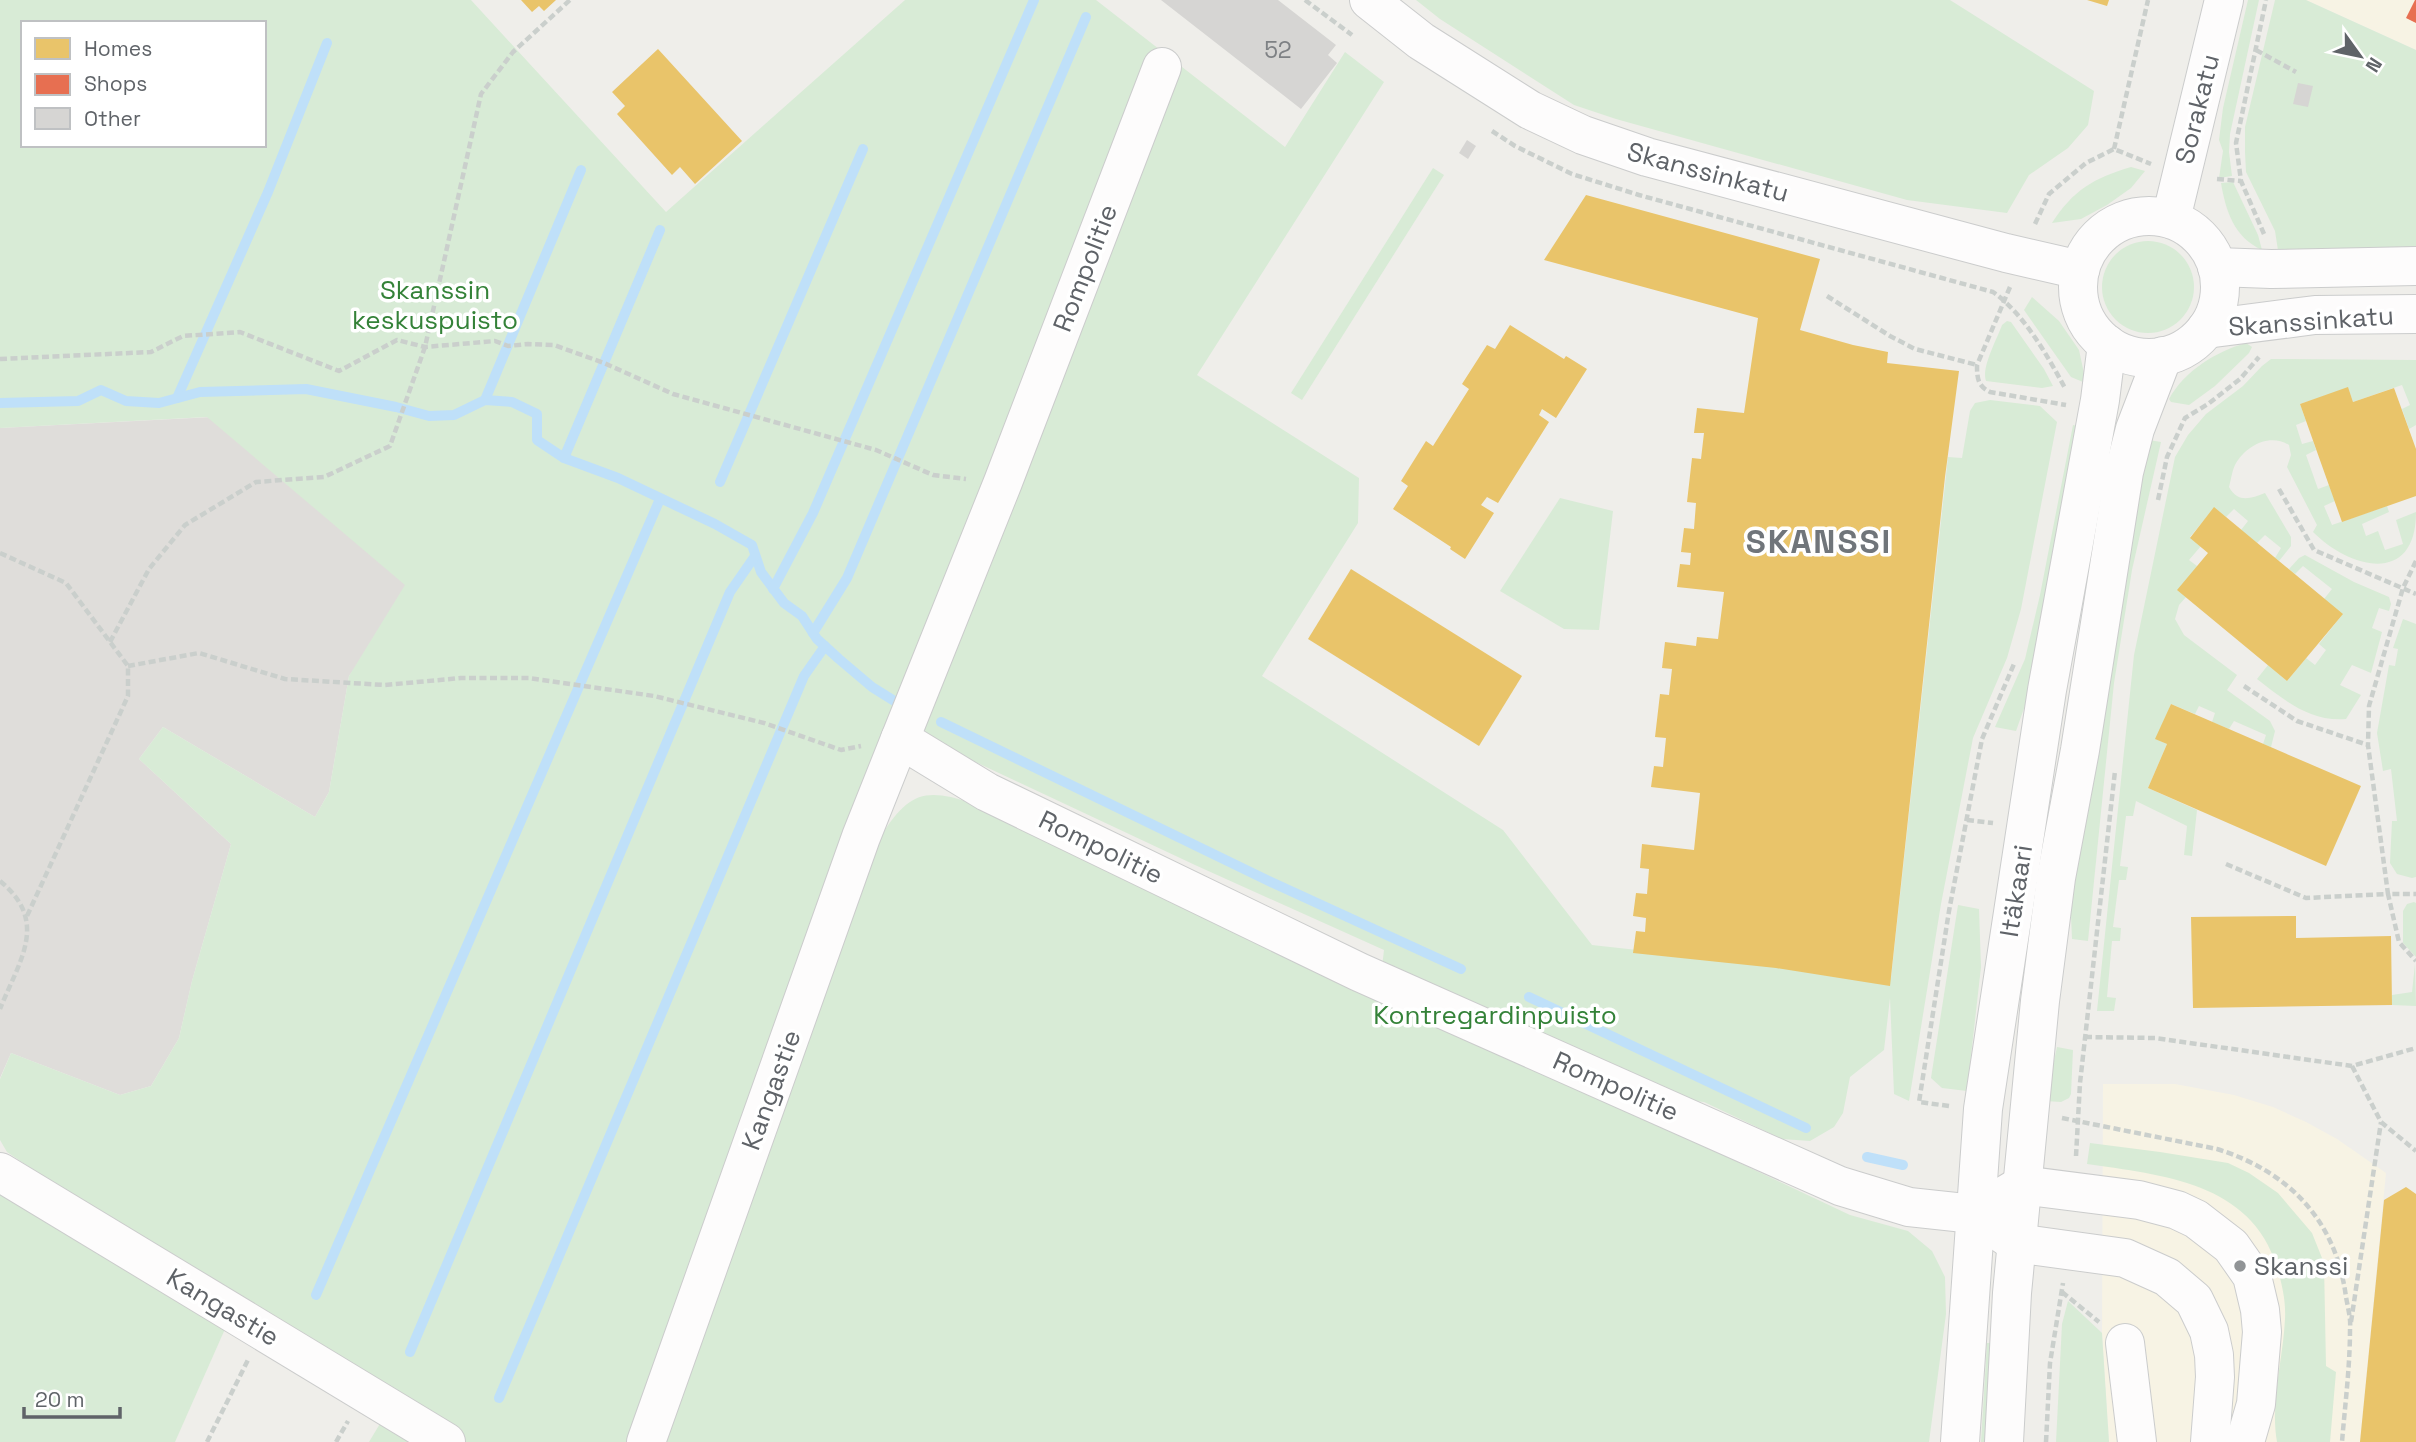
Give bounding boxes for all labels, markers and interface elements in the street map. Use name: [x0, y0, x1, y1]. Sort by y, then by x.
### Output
legend: [21, 21, 266, 147]
north arrow: [2325, 21, 2395, 91]
text: Homes: [84, 35, 152, 62]
house number: 52: [1264, 35, 1292, 65]
street label: Sorakatu: [2167, 51, 2227, 167]
text: N: [2360, 53, 2388, 77]
text: Shops: [84, 70, 147, 97]
text: Other: [84, 105, 141, 132]
street label: Skanssinkatu: [1623, 134, 1793, 210]
street label: Rompolitie: [1045, 199, 1125, 337]
park label: Skanssin keskuspuisto: [352, 273, 518, 337]
street label: Skanssinkatu: [2227, 298, 2395, 344]
district label: SKANSSI: [1746, 521, 1892, 563]
street label: Rompolitie: [1033, 802, 1169, 892]
street label: Itäkaari: [1992, 842, 2040, 940]
park label: Kontregardinpuisto: [1373, 998, 1617, 1032]
street label: Kangastie: [734, 1025, 808, 1155]
street label: Rompolitie: [1548, 1043, 1684, 1129]
place label: Skanssi: [2254, 1249, 2348, 1283]
marker: Skanssi: [2232, 1258, 2248, 1274]
street label: Kangastie: [160, 1260, 286, 1354]
scale bar: [24, 1376, 121, 1420]
text: 20 m: [35, 1386, 85, 1413]

